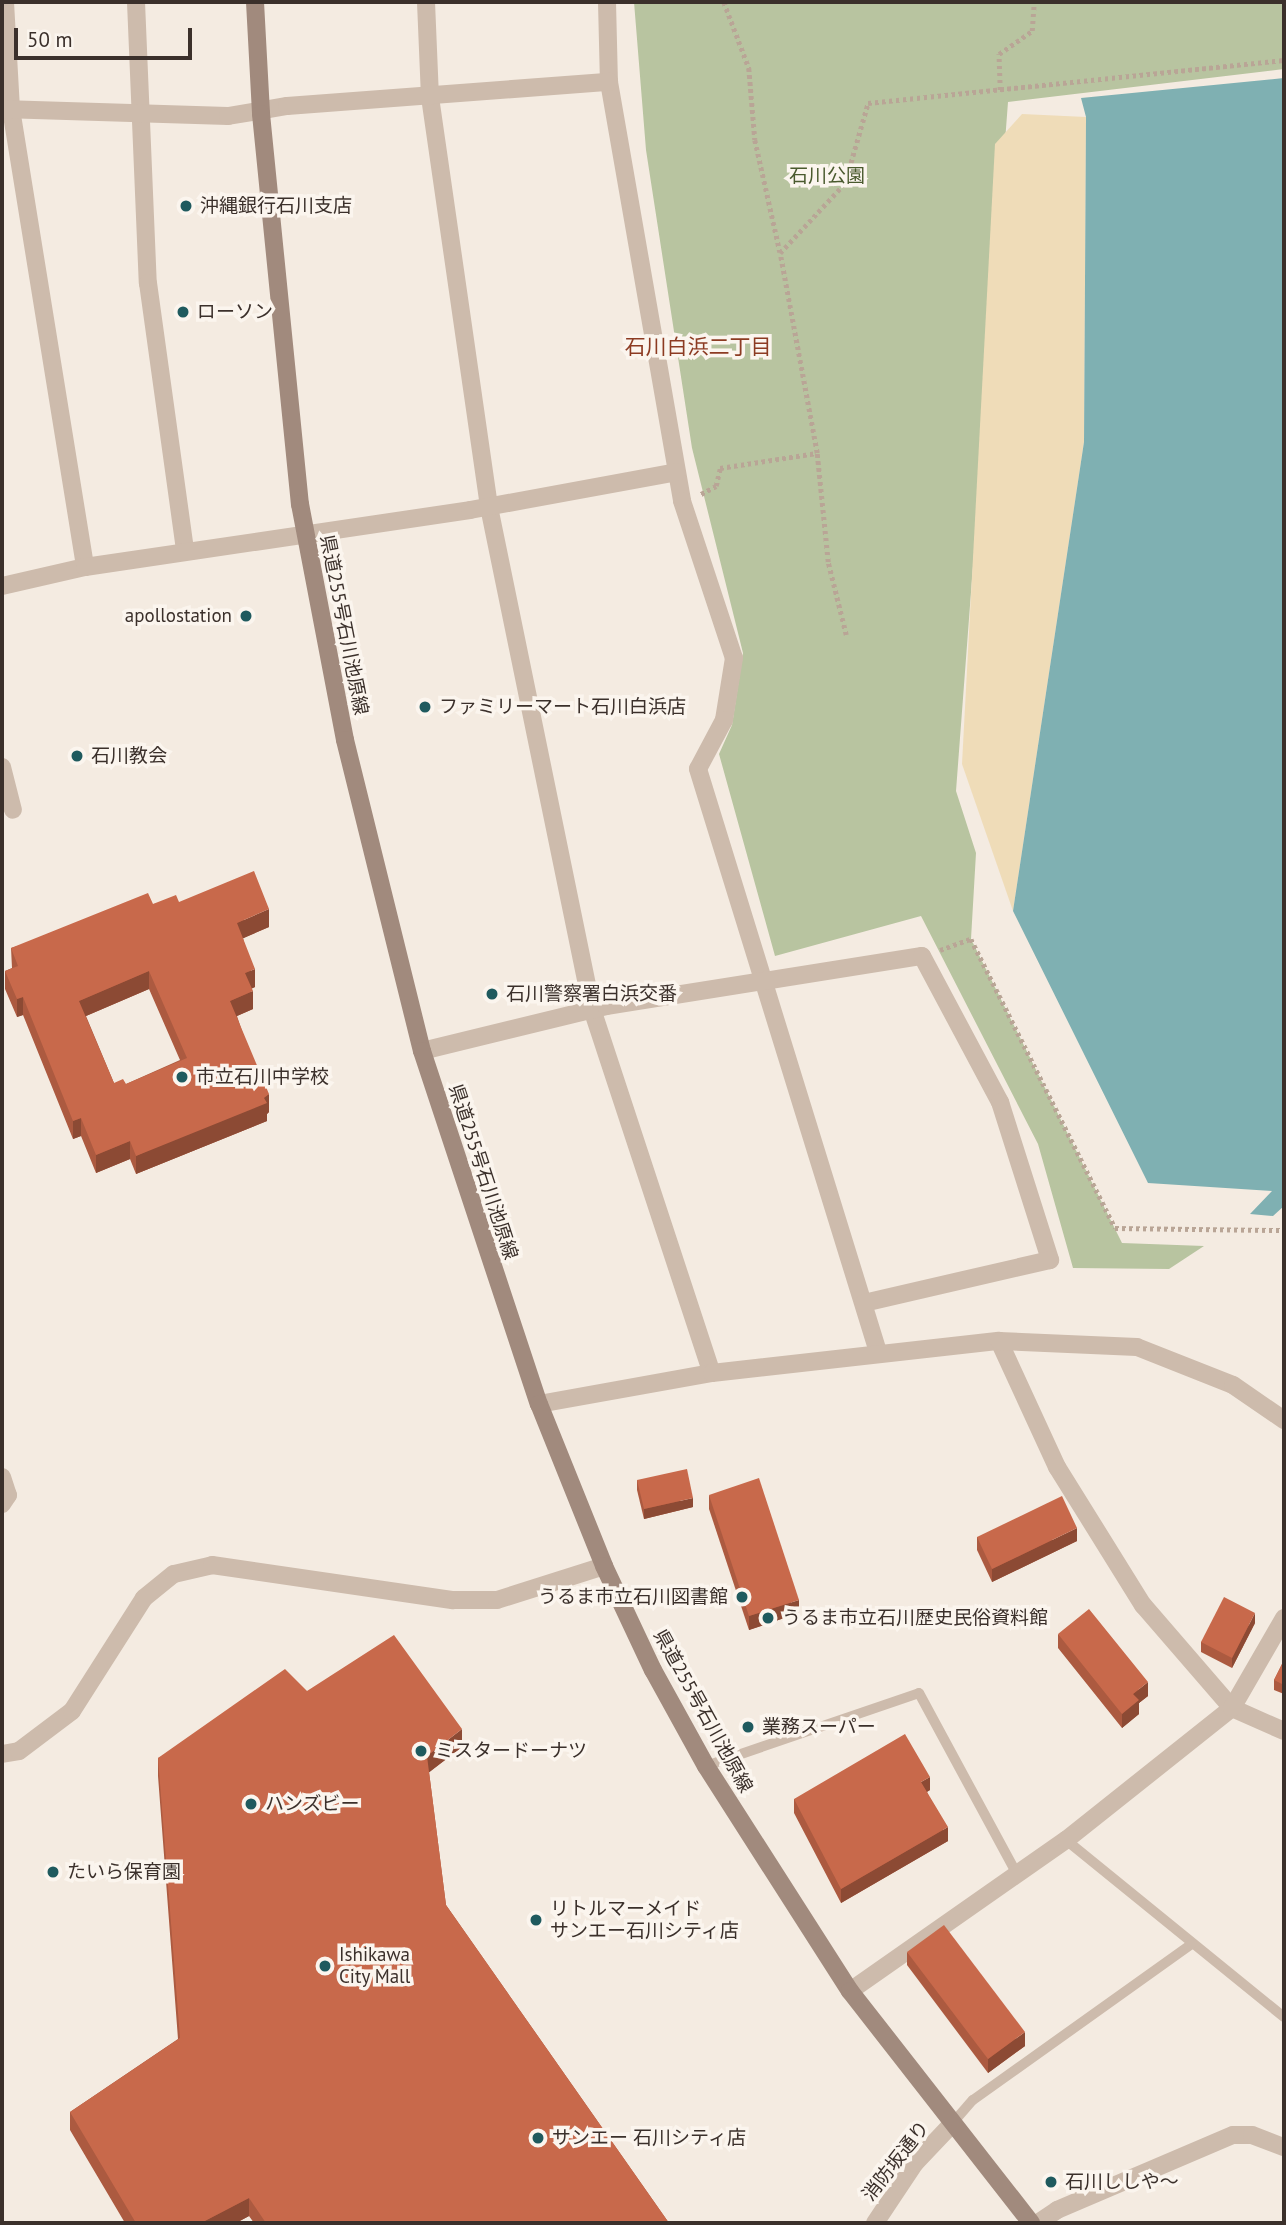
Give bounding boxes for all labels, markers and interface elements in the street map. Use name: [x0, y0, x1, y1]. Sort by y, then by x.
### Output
scale bar: [18, 14, 196, 58]
text: 50 m: [27, 26, 73, 53]
park label: 石川公園: [789, 165, 865, 187]
place label: 沖縄銀行石川支店: [200, 195, 352, 217]
marker: 沖縄銀行石川支店: [178, 198, 194, 214]
place label: ローソン: [197, 301, 273, 323]
marker: ローソン: [175, 304, 191, 320]
district label: 石川白浜二丁目: [625, 334, 771, 360]
street label: 県道255号石川池原線: [315, 533, 373, 717]
place label: apollostation: [125, 605, 232, 627]
marker: apollostation: [238, 608, 254, 624]
place label: ファミリーマート石川白浜店: [439, 696, 686, 718]
marker: ファミリーマート石川白浜店: [417, 699, 433, 715]
place label: 石川教会: [91, 745, 167, 767]
marker: 石川教会: [69, 748, 85, 764]
place label: 石川警察署白浜交番: [506, 983, 677, 1005]
marker: 石川警察署白浜交番: [484, 986, 500, 1002]
place label: 市立石川中学校: [196, 1066, 329, 1088]
marker: 市立石川中学校: [174, 1069, 190, 1085]
street label: 県道255号石川池原線: [444, 1081, 522, 1263]
place label: うるま市立石川図書館: [538, 1586, 728, 1608]
marker: うるま市立石川図書館: [734, 1589, 750, 1605]
place label: うるま市立石川歴史民俗資料館: [782, 1607, 1048, 1629]
marker: うるま市立石川歴史民俗資料館: [760, 1610, 776, 1626]
street label: 県道255号石川池原線: [649, 1625, 757, 1797]
place label: 業務スーパー: [762, 1716, 876, 1738]
marker: 業務スーパー: [740, 1719, 756, 1735]
place label: ミスタードーナツ: [435, 1740, 587, 1762]
marker: ミスタードーナツ: [413, 1743, 429, 1759]
place label: ハンズビー: [265, 1793, 360, 1815]
marker: ハンズビー: [243, 1796, 259, 1812]
place label: たいら保育園: [67, 1861, 181, 1883]
marker: たいら保育園: [45, 1864, 61, 1880]
place label: リトルマーメイド サンエー石川シティ店: [550, 1898, 740, 1942]
marker: リトルマーメイド サンエー石川シティ店: [528, 1912, 544, 1928]
place label: Ishikawa City Mall: [339, 1944, 411, 1988]
marker: Ishikawa City Mall: [317, 1958, 333, 1974]
street label: 消防坂通り: [858, 2117, 934, 2205]
place label: サンエー 石川シティ店: [552, 2127, 747, 2149]
marker: サンエー 石川シティ店: [530, 2130, 546, 2146]
place label: 石川ししや〜: [1065, 2171, 1179, 2193]
marker: 石川ししや〜: [1043, 2174, 1059, 2190]

